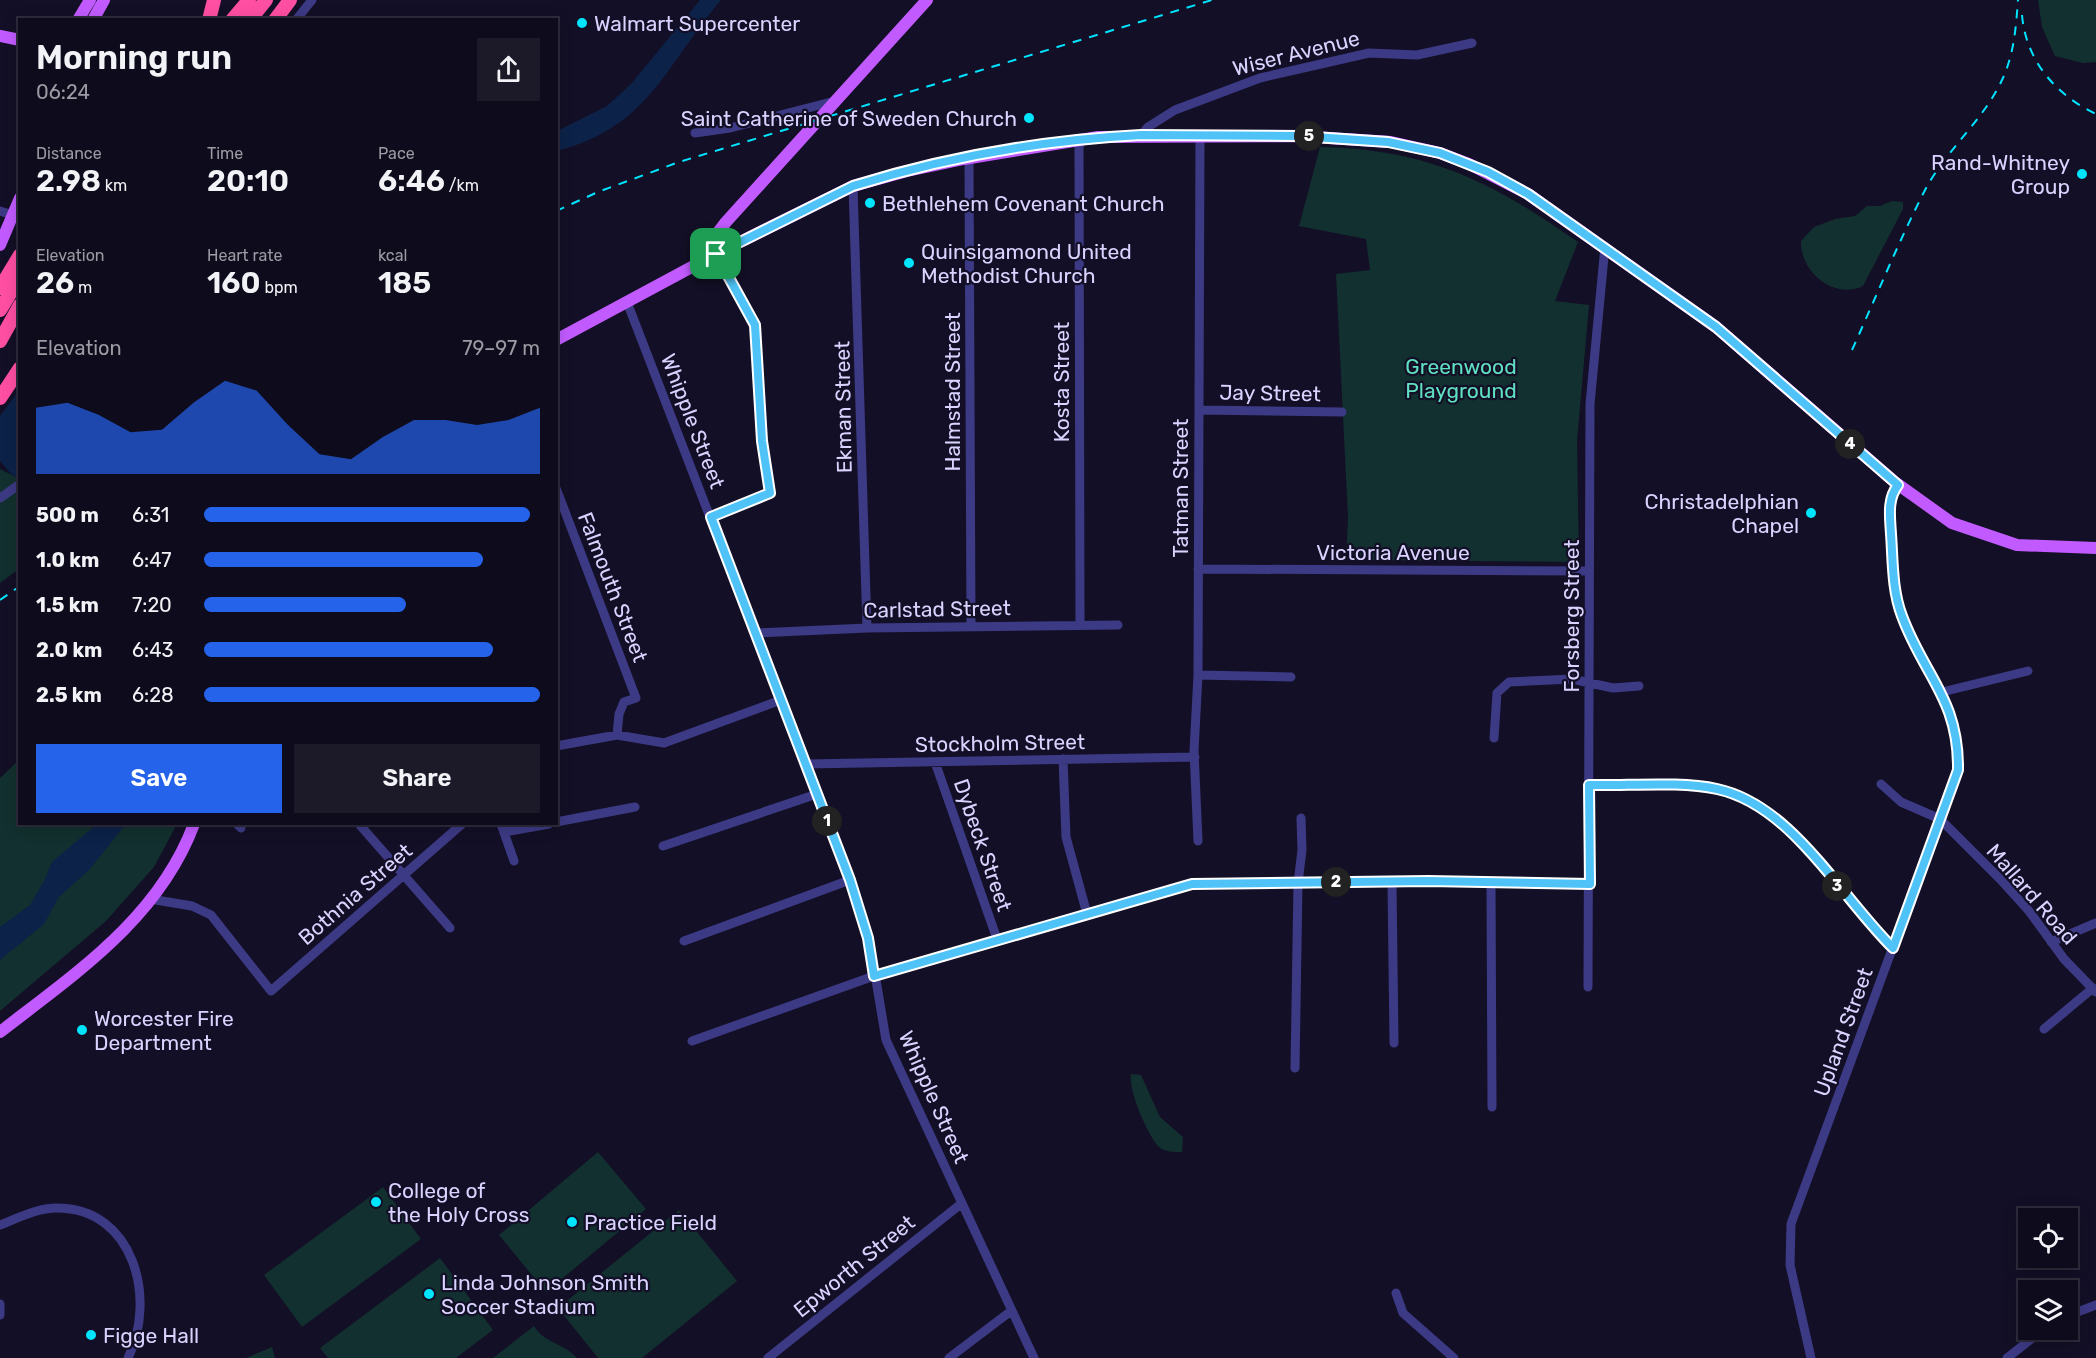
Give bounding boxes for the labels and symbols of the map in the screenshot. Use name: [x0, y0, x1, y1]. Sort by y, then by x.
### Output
place label: Walmart Supercenter: [594, 11, 800, 36]
marker: Walmart Supercenter: [575, 16, 589, 30]
street label: Wiser Avenue: [1230, 25, 1362, 81]
place label: Saint Catherine of Sweden Church: [681, 106, 1017, 131]
marker: Saint Catherine of Sweden Church: [1022, 111, 1036, 125]
pin: 5: [1294, 121, 1324, 151]
place label: Rand-Whitney Group: [1931, 150, 2070, 199]
marker: Rand-Whitney Group: [2075, 167, 2089, 181]
place label: Bethlehem Covenant Church: [882, 191, 1164, 216]
marker: Bethlehem Covenant Church: [863, 196, 877, 210]
pin: [690, 228, 741, 279]
place label: Quinsigamond United Methodist Church: [921, 239, 1132, 288]
marker: Quinsigamond United Methodist Church: [902, 256, 916, 270]
street label: Halmstad Street: [940, 312, 965, 472]
street label: Kosta Street: [1049, 322, 1074, 442]
street label: Ekman Street: [829, 341, 857, 473]
street label: Whipple Street: [656, 350, 730, 492]
park label: Greenwood Playground: [1405, 354, 1517, 403]
street label: Jay Street: [1219, 380, 1321, 406]
street label: Tatman Street: [1168, 419, 1193, 557]
pin: 4: [1835, 429, 1865, 459]
place label: Christadelphian Chapel: [1645, 489, 1799, 538]
marker: Christadelphian Chapel: [1804, 506, 1818, 520]
street label: Falmouth Street: [573, 508, 653, 666]
street label: Forsberg Street: [1559, 539, 1584, 693]
street label: Victoria Avenue: [1316, 540, 1470, 565]
street label: Carlstad Street: [863, 595, 1011, 623]
street label: Stockholm Street: [915, 729, 1085, 757]
street label: Dybeck Street: [949, 775, 1017, 915]
pin: 1: [812, 806, 842, 836]
street label: Bothnia Street: [293, 838, 417, 950]
street label: Mallard Road: [1981, 839, 2083, 949]
pin: 2: [1321, 867, 1351, 897]
pin: 3: [1822, 871, 1852, 901]
street label: Upland Street: [1808, 964, 1878, 1100]
place label: Worcester Fire Department: [94, 1006, 234, 1055]
marker: Worcester Fire Department: [75, 1023, 89, 1037]
street label: Whipple Street: [894, 1027, 974, 1167]
place label: College of the Holy Cross: [388, 1178, 529, 1227]
marker: College of the Holy Cross: [369, 1195, 383, 1209]
place label: Practice Field: [584, 1210, 717, 1235]
street label: Epworth Street: [788, 1210, 920, 1322]
marker: Practice Field: [565, 1215, 579, 1229]
place label: Linda Johnson Smith Soccer Stadium: [441, 1270, 649, 1319]
marker: Linda Johnson Smith Soccer Stadium: [422, 1287, 436, 1301]
place label: Figge Hall: [103, 1323, 199, 1348]
marker: Figge Hall: [84, 1328, 98, 1342]

